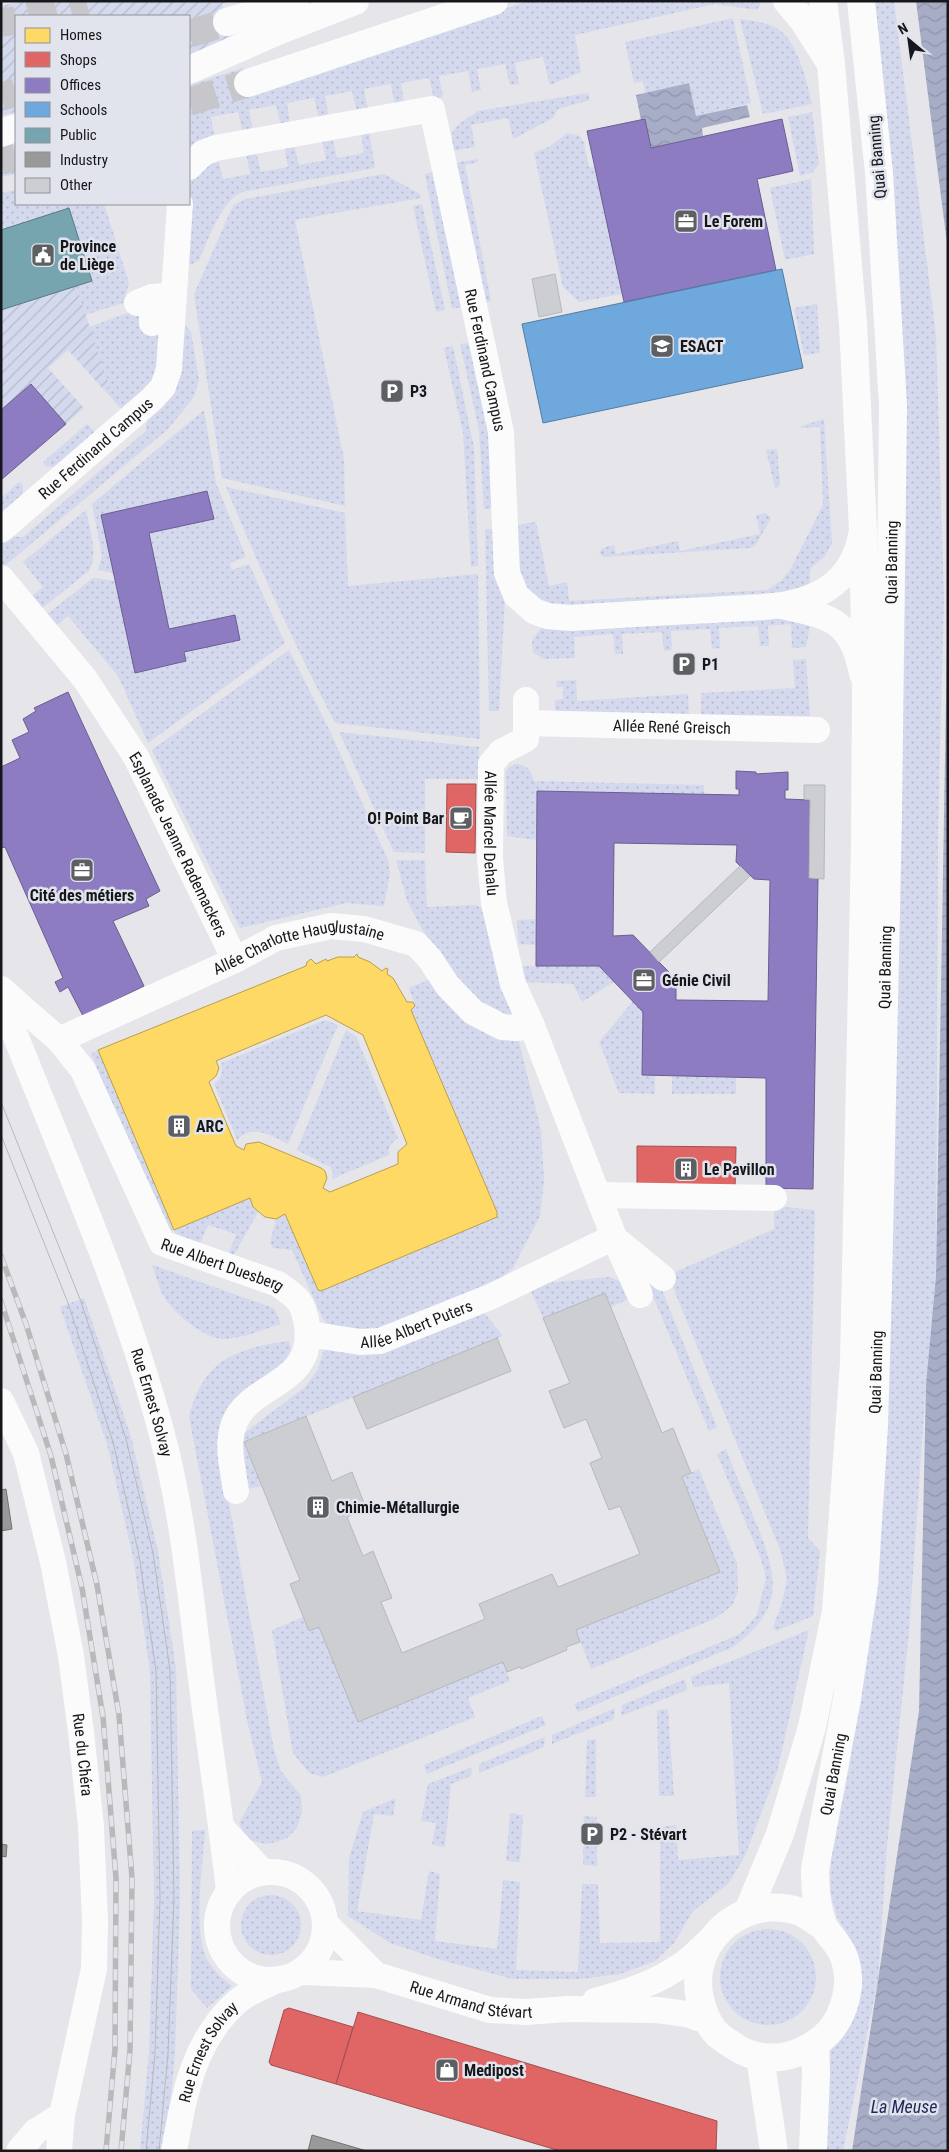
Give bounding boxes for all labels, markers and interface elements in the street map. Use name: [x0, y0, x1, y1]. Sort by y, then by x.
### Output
legend: [15, 15, 190, 205]
north arrow: [884, 15, 934, 65]
text: N: [895, 20, 910, 38]
text: Homes: [60, 26, 102, 44]
text: Shops: [60, 51, 97, 69]
text: Offices: [60, 76, 101, 94]
text: Schools: [60, 101, 107, 119]
street label: Quai Banning: [864, 115, 890, 199]
text: Public: [60, 126, 97, 144]
text: Industry: [60, 151, 108, 169]
text: Other: [60, 176, 93, 194]
office icon: Le Forem: [673, 208, 699, 234]
place label: Le Forem: [704, 212, 763, 231]
place label: Province de Liège: [60, 237, 116, 274]
public building icon: Province de Liège: [30, 242, 56, 268]
street label: Rue Ferdinand Campus: [461, 287, 510, 433]
school or university icon: ESACT: [649, 333, 675, 359]
place label: ESACT: [680, 337, 724, 356]
parking icon: P3: [379, 378, 405, 404]
place label: P3: [410, 382, 427, 401]
street label: Rue Ferdinand Campus: [34, 393, 157, 503]
street label: Quai Banning: [881, 520, 901, 604]
parking icon: P1: [671, 651, 697, 677]
place label: P1: [702, 655, 719, 674]
street label: Allée René Greisch: [613, 716, 731, 737]
street label: Esplanade Jeanne Rademackers: [126, 748, 232, 940]
street label: Allée Marcel Dehalu: [480, 770, 503, 897]
cafe icon: O! Point Bar: [448, 805, 474, 831]
place label: O! Point Bar: [367, 809, 444, 828]
office icon: Cité des métiers: [69, 857, 95, 883]
place label: Cité des métiers: [30, 886, 134, 905]
street label: Allée Charlotte Hauglustaine: [210, 916, 387, 978]
street label: Quai Banning: [874, 925, 895, 1009]
office icon: Génie Civil: [631, 967, 657, 993]
place label: Génie Civil: [662, 971, 731, 990]
building icon: ARC: [166, 1113, 192, 1139]
place label: ARC: [196, 1117, 224, 1136]
building icon: Le Pavillon: [673, 1156, 699, 1182]
place label: Le Pavillon: [704, 1160, 775, 1179]
street label: Rue Albert Duesberg: [158, 1234, 288, 1295]
street label: Allée Albert Puters: [360, 1296, 475, 1351]
street label: Quai Banning: [865, 1330, 886, 1414]
street label: Rue Ernest Solvay: [127, 1346, 177, 1459]
building icon: Chimie-Métallurgie: [305, 1494, 331, 1520]
place label: Chimie-Métallurgie: [336, 1498, 460, 1517]
street label: Rue du Chéra: [69, 1712, 97, 1797]
street label: Quai Banning: [816, 1731, 850, 1817]
parking icon: P2 - Stévart: [579, 1821, 605, 1847]
place label: P2 - Stévart: [610, 1825, 687, 1844]
street label: Rue Armand Stévart: [408, 1977, 533, 2022]
street label: Rue Ernest Solvay: [174, 1997, 241, 2104]
shop icon: Medipost: [434, 2057, 460, 2083]
place label: Medipost: [464, 2061, 524, 2080]
water label: La Meuse: [871, 2096, 937, 2117]

